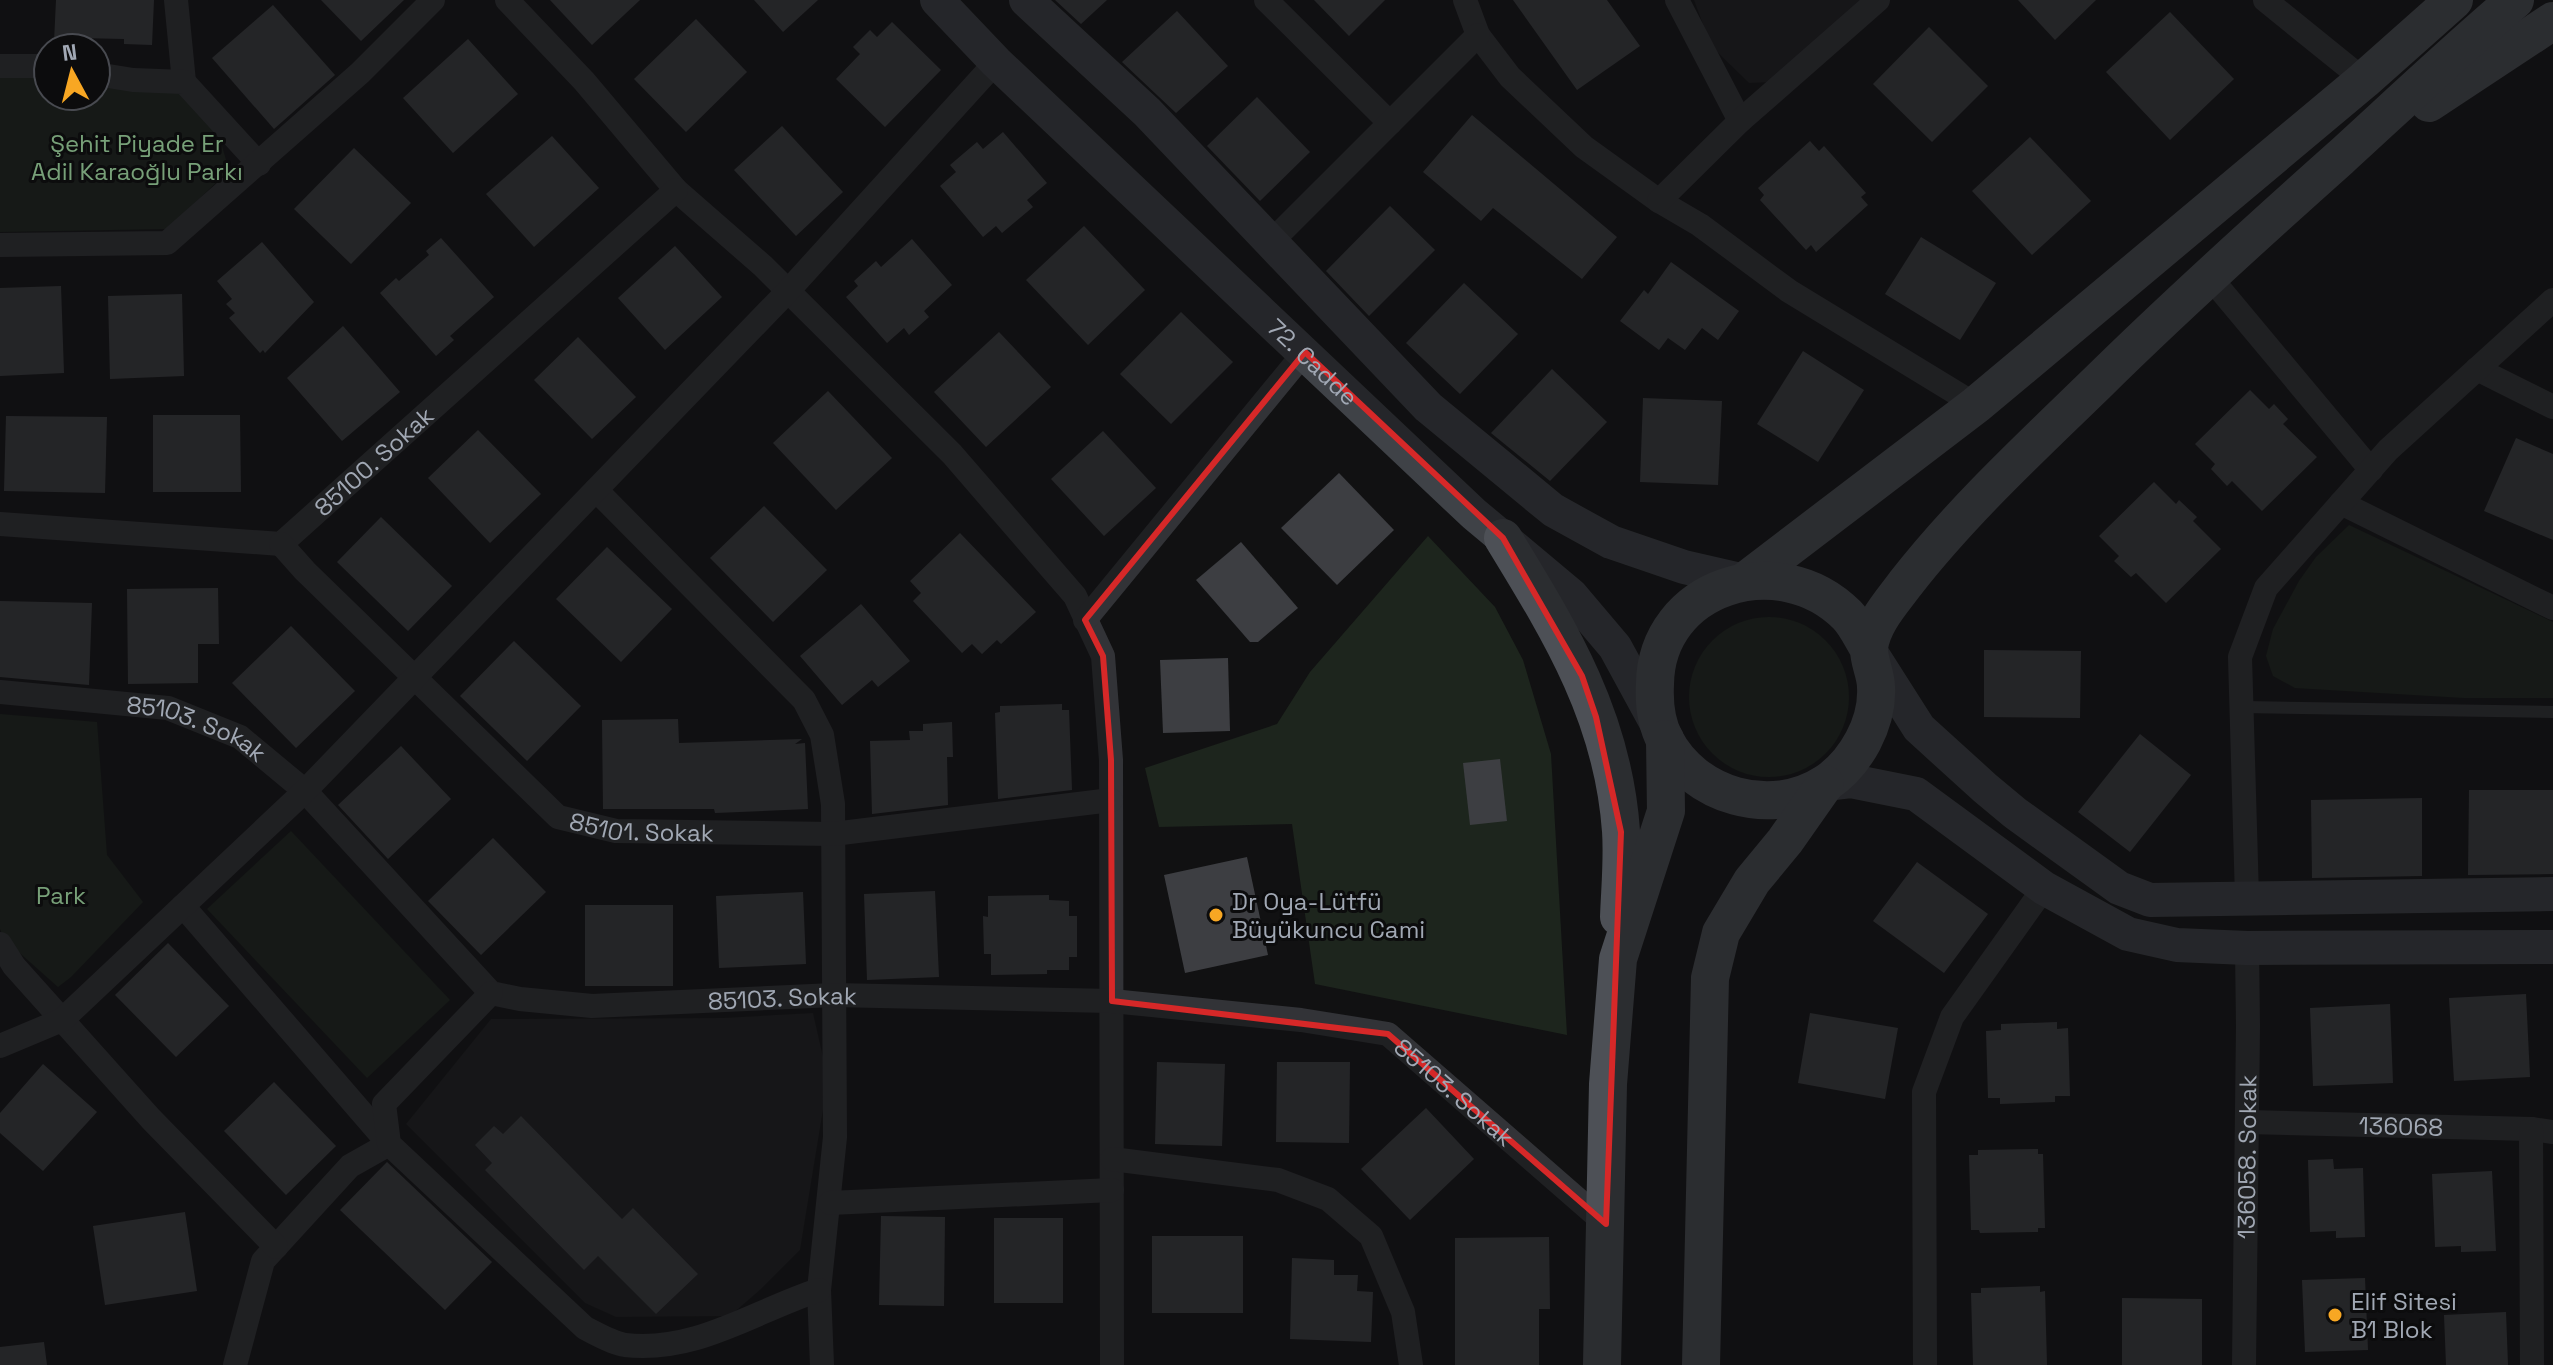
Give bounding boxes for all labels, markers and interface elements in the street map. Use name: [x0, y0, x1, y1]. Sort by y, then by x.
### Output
north arrow: [32, 32, 112, 112]
text: N: [61, 37, 79, 67]
park label: Şehit Piyade Er Adil Karaoğlu Parkı: [31, 128, 243, 187]
street label: 72. Cadde: [1261, 312, 1365, 412]
street label: 85100. Sokak: [307, 399, 440, 523]
street label: 85103. Sokak: [125, 689, 273, 768]
street label: 85101. Sokak: [567, 805, 714, 848]
park label: Park: [36, 880, 86, 911]
place label: Dr Oya-Lütfü Büyükuncu Cami: [1232, 886, 1425, 945]
marker: Dr Oya-Lütfü Büyükuncu Cami: [1207, 906, 1225, 924]
street label: 85103. Sokak: [707, 979, 857, 1016]
street label: 85103. Sokak: [1388, 1031, 1521, 1153]
street label: 136058. Sokak: [2230, 1075, 2263, 1239]
street label: 136068: [2358, 1109, 2443, 1142]
place label: Elif Sitesi B1 Blok: [2351, 1286, 2457, 1345]
marker: Elif Sitesi B1 Blok: [2326, 1306, 2344, 1324]

